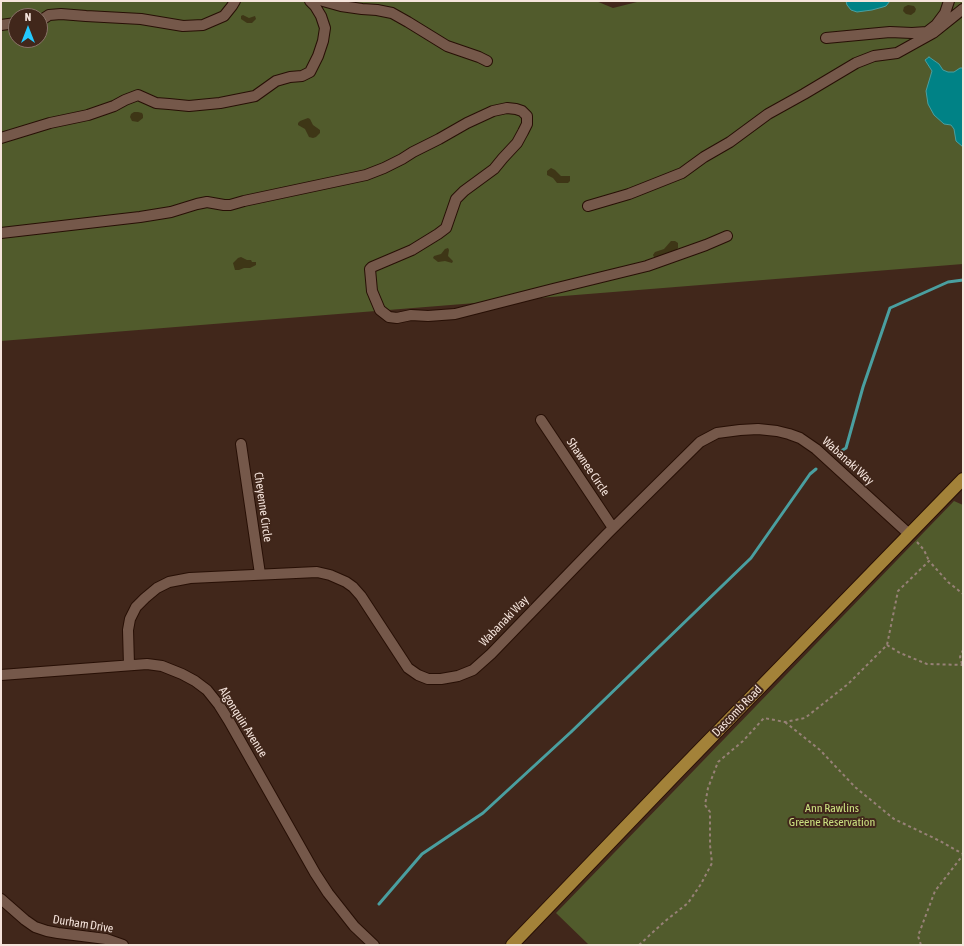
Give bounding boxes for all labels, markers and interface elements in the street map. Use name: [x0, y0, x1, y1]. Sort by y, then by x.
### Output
north arrow: [8, 8, 48, 48]
text: N: [25, 11, 31, 23]
street label: Wabanaki Way: [819, 434, 877, 488]
street label: Shawnee Circle: [563, 435, 613, 499]
street label: Cheyenne Circle: [251, 471, 275, 543]
street label: Wabanaki Way: [476, 593, 532, 649]
street label: Dascomb Road: [709, 682, 765, 740]
street label: Algonquin Avenue: [216, 684, 270, 760]
park label: Ann Rawlins Greene Reservation: [789, 801, 875, 829]
street label: Durham Drive: [52, 912, 114, 936]

